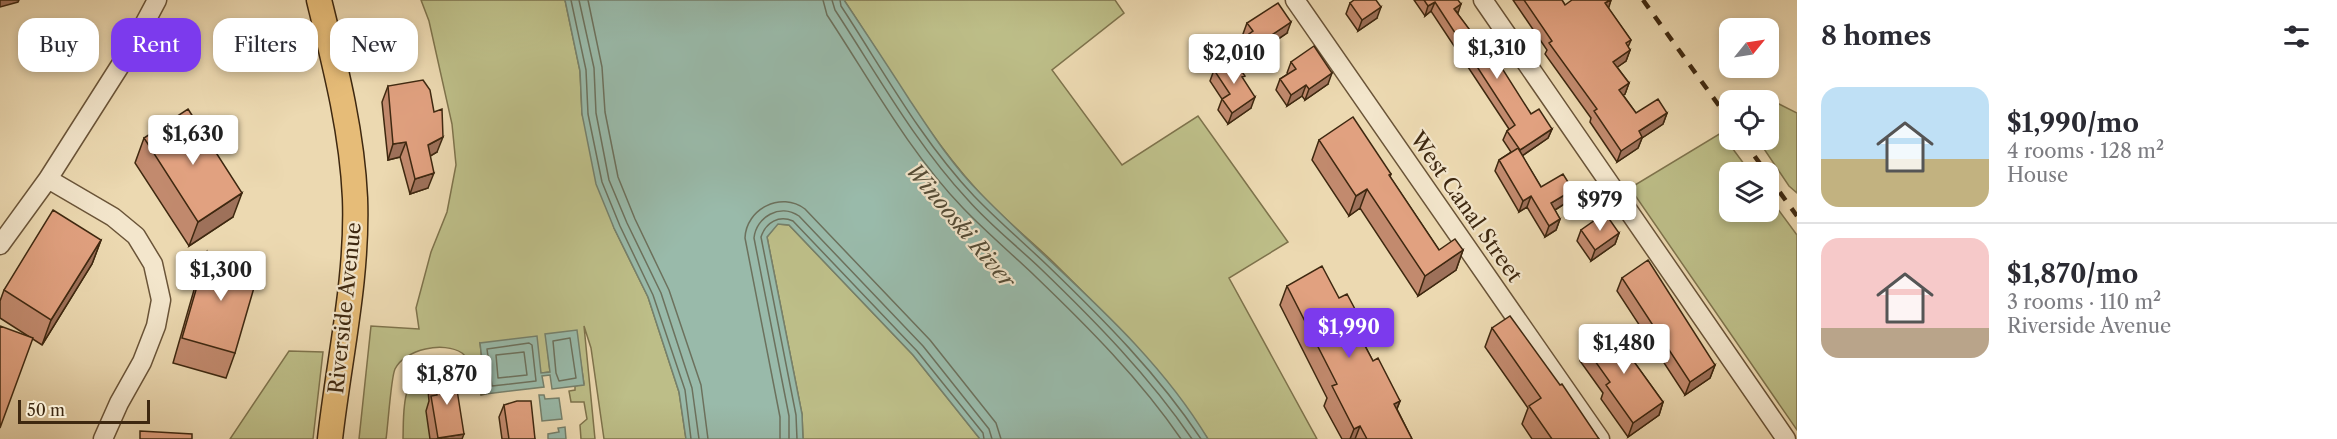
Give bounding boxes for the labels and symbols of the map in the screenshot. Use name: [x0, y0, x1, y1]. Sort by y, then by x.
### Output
north arrow: [1719, 18, 1779, 78]
pin: $1,310: [1448, 29, 1546, 80]
pin: $2,010: [1185, 34, 1283, 85]
pin: $1,630: [144, 115, 242, 166]
street label: West Canal Street: [1405, 126, 1528, 287]
water label: Winooski River: [900, 157, 1022, 295]
pin: $979: [1564, 181, 1636, 232]
street label: Riverside Avenue: [323, 221, 366, 395]
pin: $1,300: [172, 251, 270, 302]
pin: $1,990: [1300, 308, 1398, 359]
pin: $1,480: [1575, 324, 1673, 375]
pin: $1,870: [398, 355, 496, 406]
scale bar: [18, 397, 150, 424]

